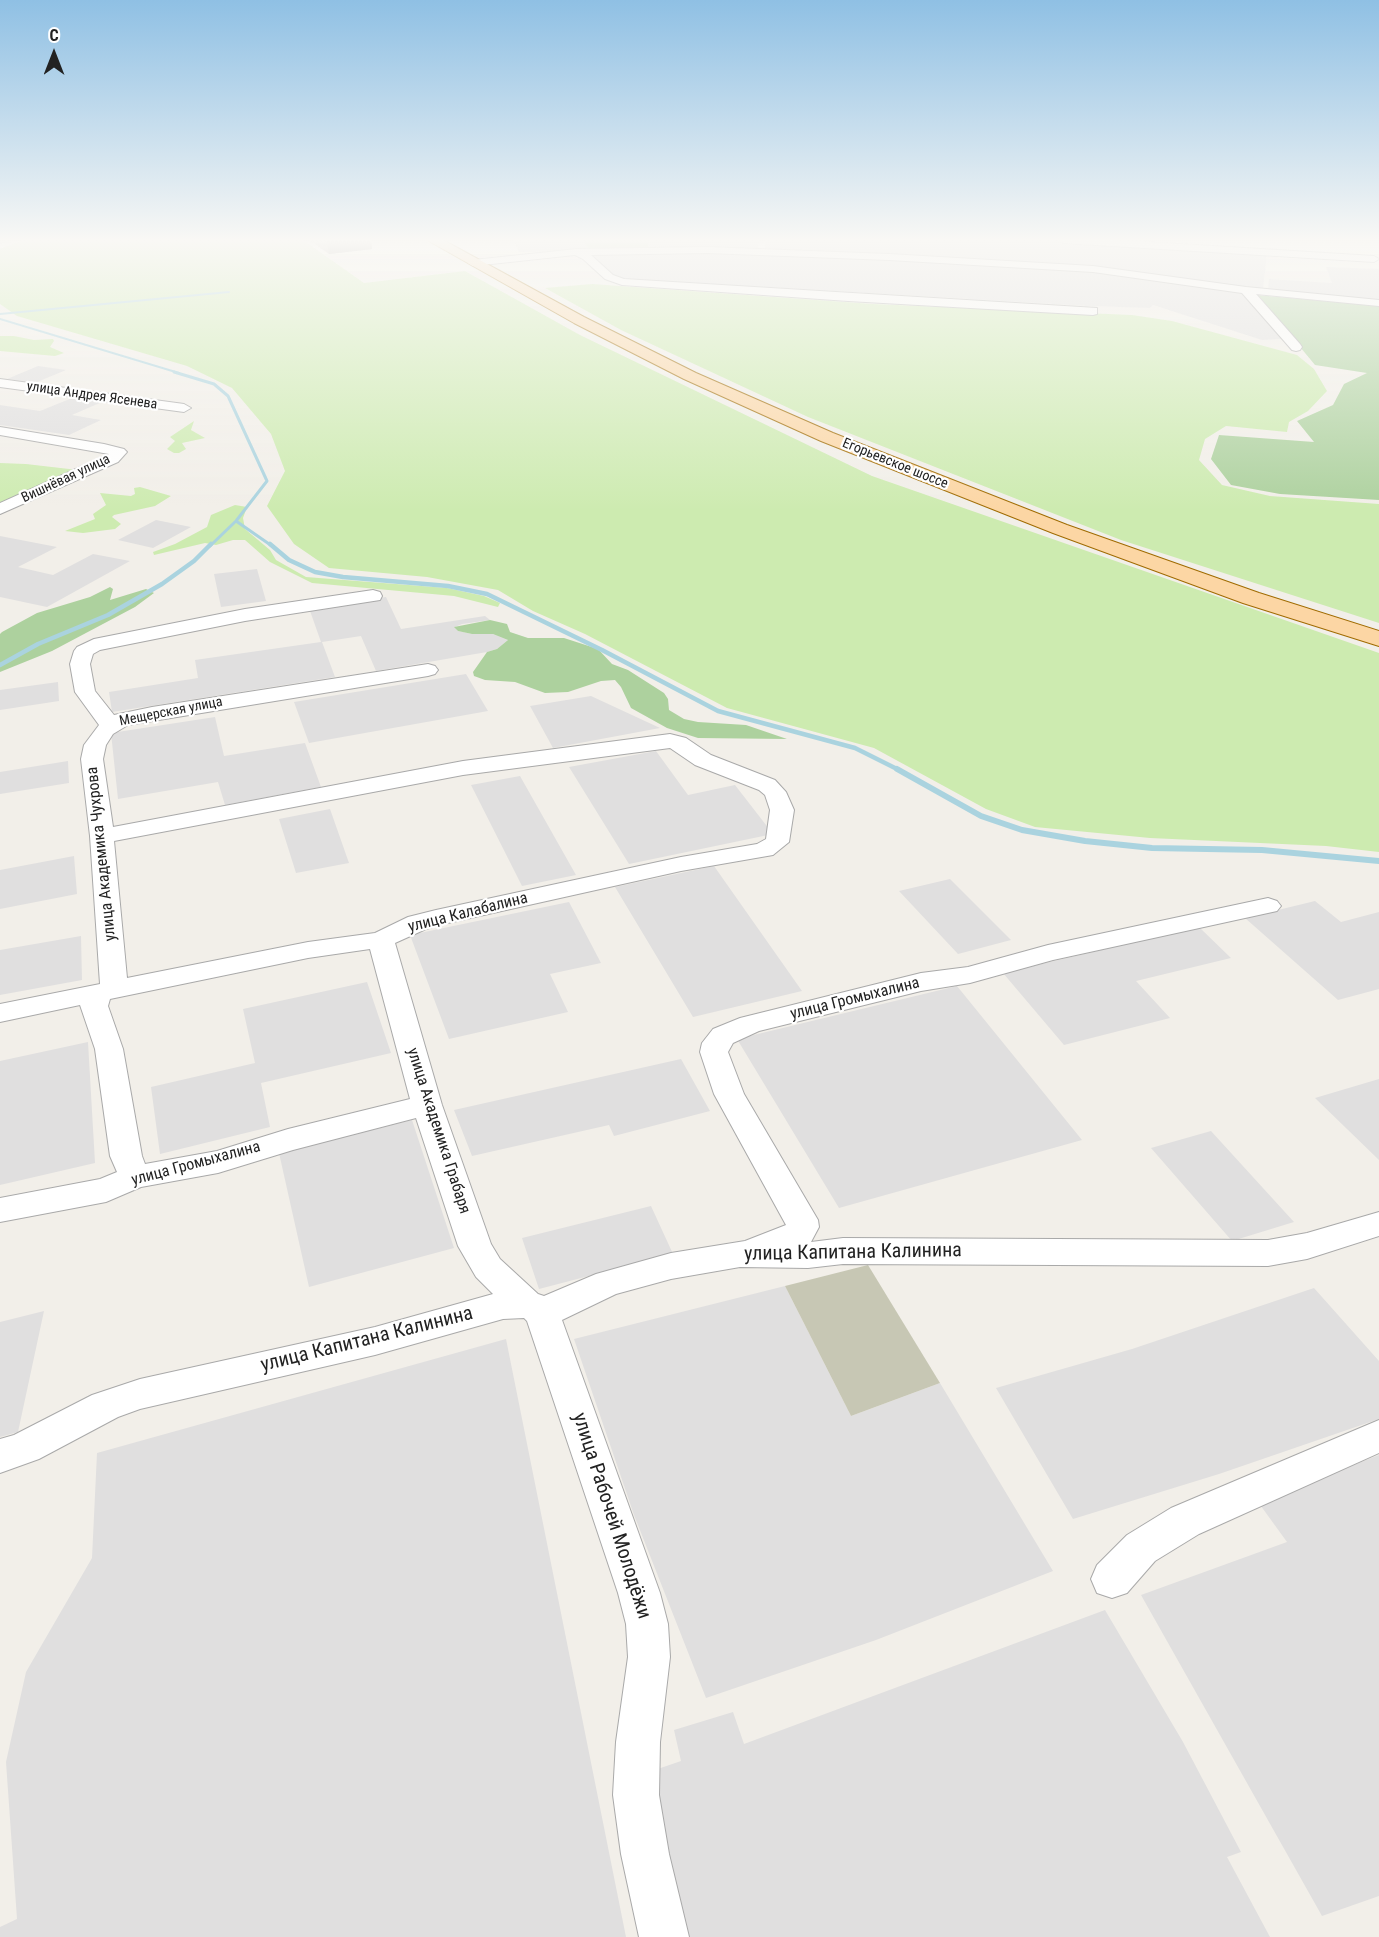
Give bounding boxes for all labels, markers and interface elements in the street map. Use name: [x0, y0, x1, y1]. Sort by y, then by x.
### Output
north arrow: [24, 24, 84, 84]
text: С: [49, 26, 59, 45]
street label: улица Андрея Ясенева: [26, 379, 158, 413]
street label: Егорьевское шоссе: [840, 435, 950, 493]
street label: Вишнёвая улица: [19, 451, 113, 507]
street label: Мещерская улица: [118, 694, 224, 730]
street label: улица Академика Чухрова: [83, 766, 121, 942]
street label: улица Калабалина: [406, 889, 530, 937]
street label: улица Громыхалина: [788, 974, 922, 1024]
street label: улица Академика Грабаря: [402, 1046, 474, 1216]
street label: улица Громыхалина: [130, 1138, 262, 1190]
street label: улица Капитана Калинина: [744, 1239, 962, 1267]
street label: улица Капитана Калинина: [258, 1302, 476, 1378]
street label: улица Рабочей Молодёжи: [566, 1410, 656, 1622]

